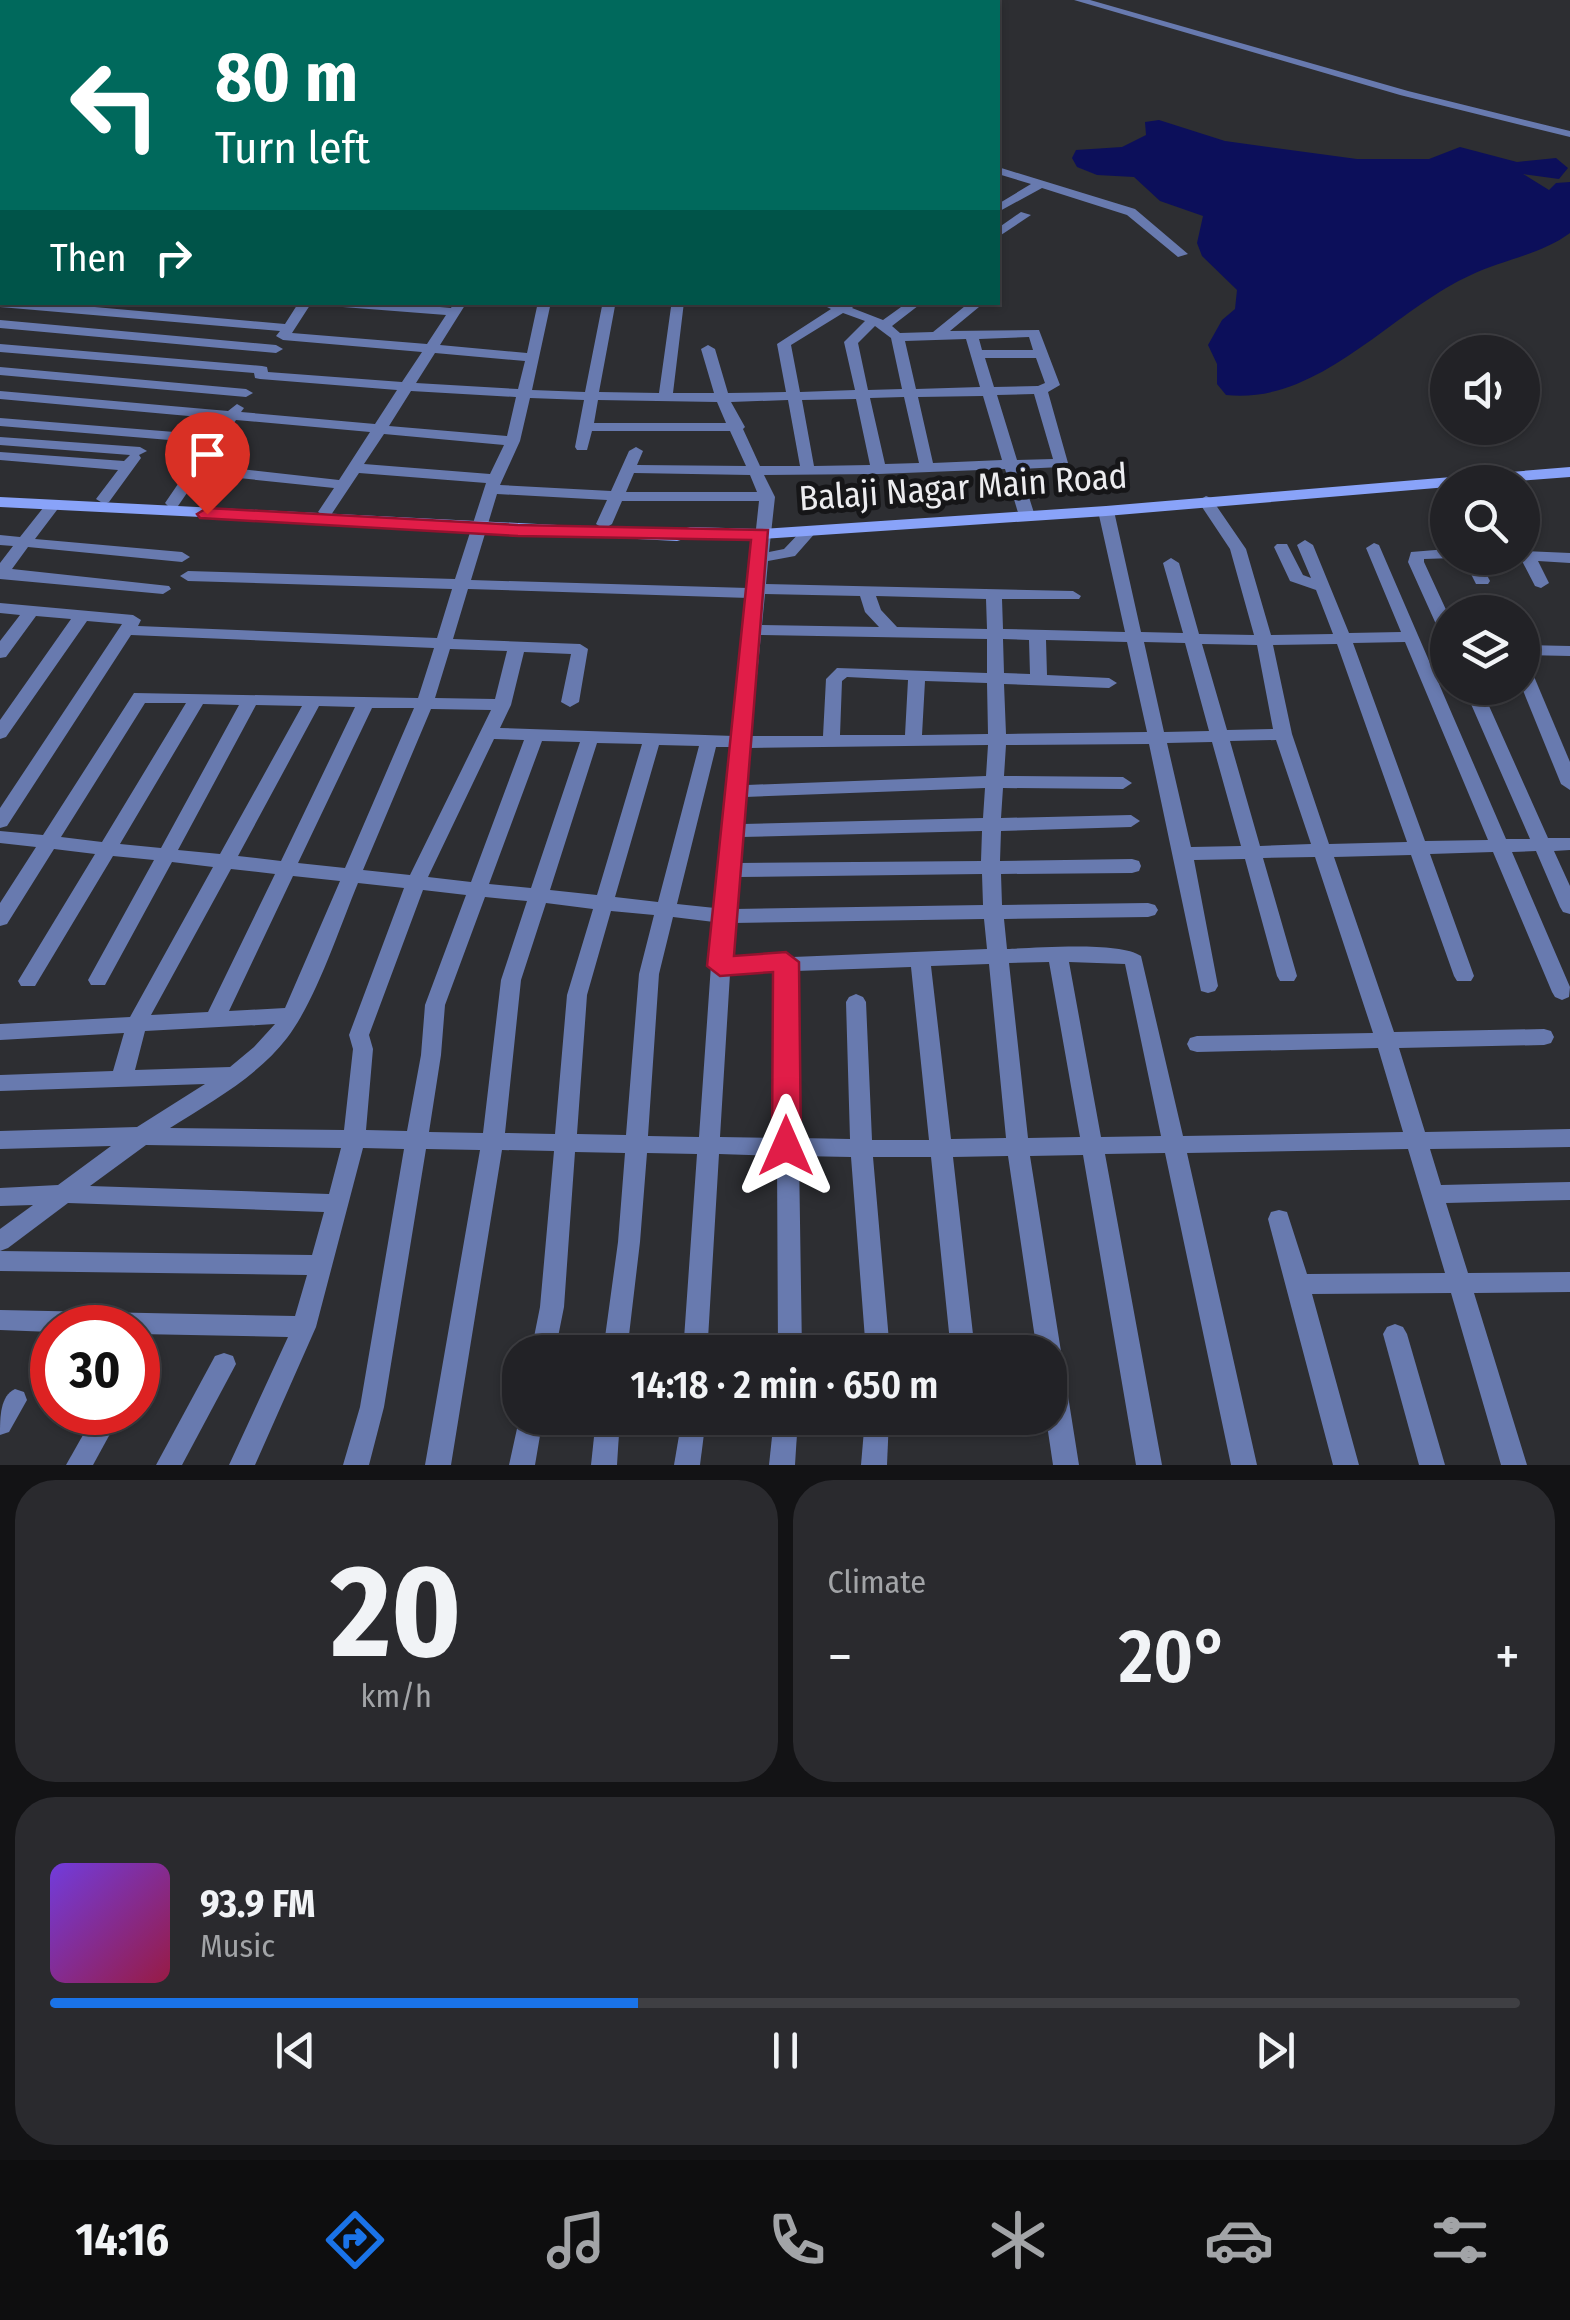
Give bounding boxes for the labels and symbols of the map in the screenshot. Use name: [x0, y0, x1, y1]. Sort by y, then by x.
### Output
pin: [165, 412, 250, 515]
street label: Balaji Nagar Main Road: [797, 455, 1129, 519]
position arrow: [734, 1094, 838, 1198]
speed limit sign: 30: [30, 1305, 160, 1435]

